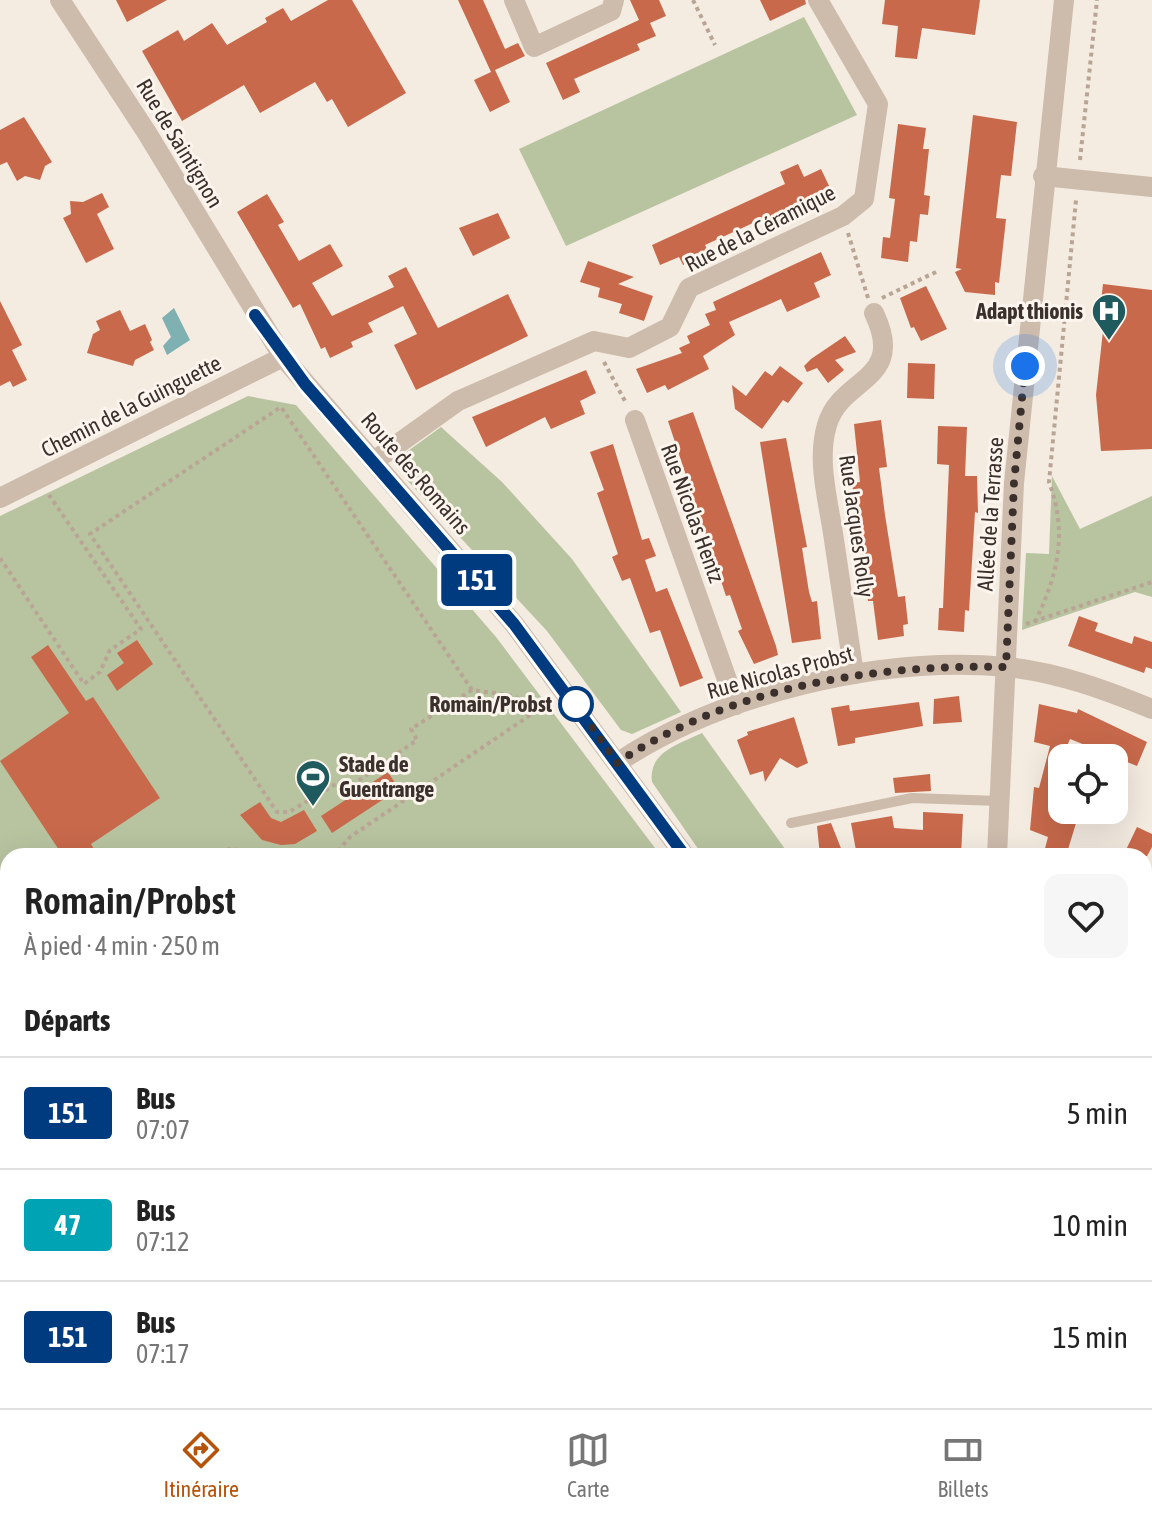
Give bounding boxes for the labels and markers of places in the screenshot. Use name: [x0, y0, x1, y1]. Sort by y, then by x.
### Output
hospital icon: Adapt thionis: [1090, 292, 1128, 342]
place label: Adapt thionis: [975, 298, 1083, 324]
marker: Romain/Probst: [559, 687, 593, 721]
place label: Romain/Probst: [429, 691, 553, 717]
place label: Stade de Guentrange: [339, 751, 434, 802]
sports icon: Stade de Guentrange: [294, 758, 332, 808]

